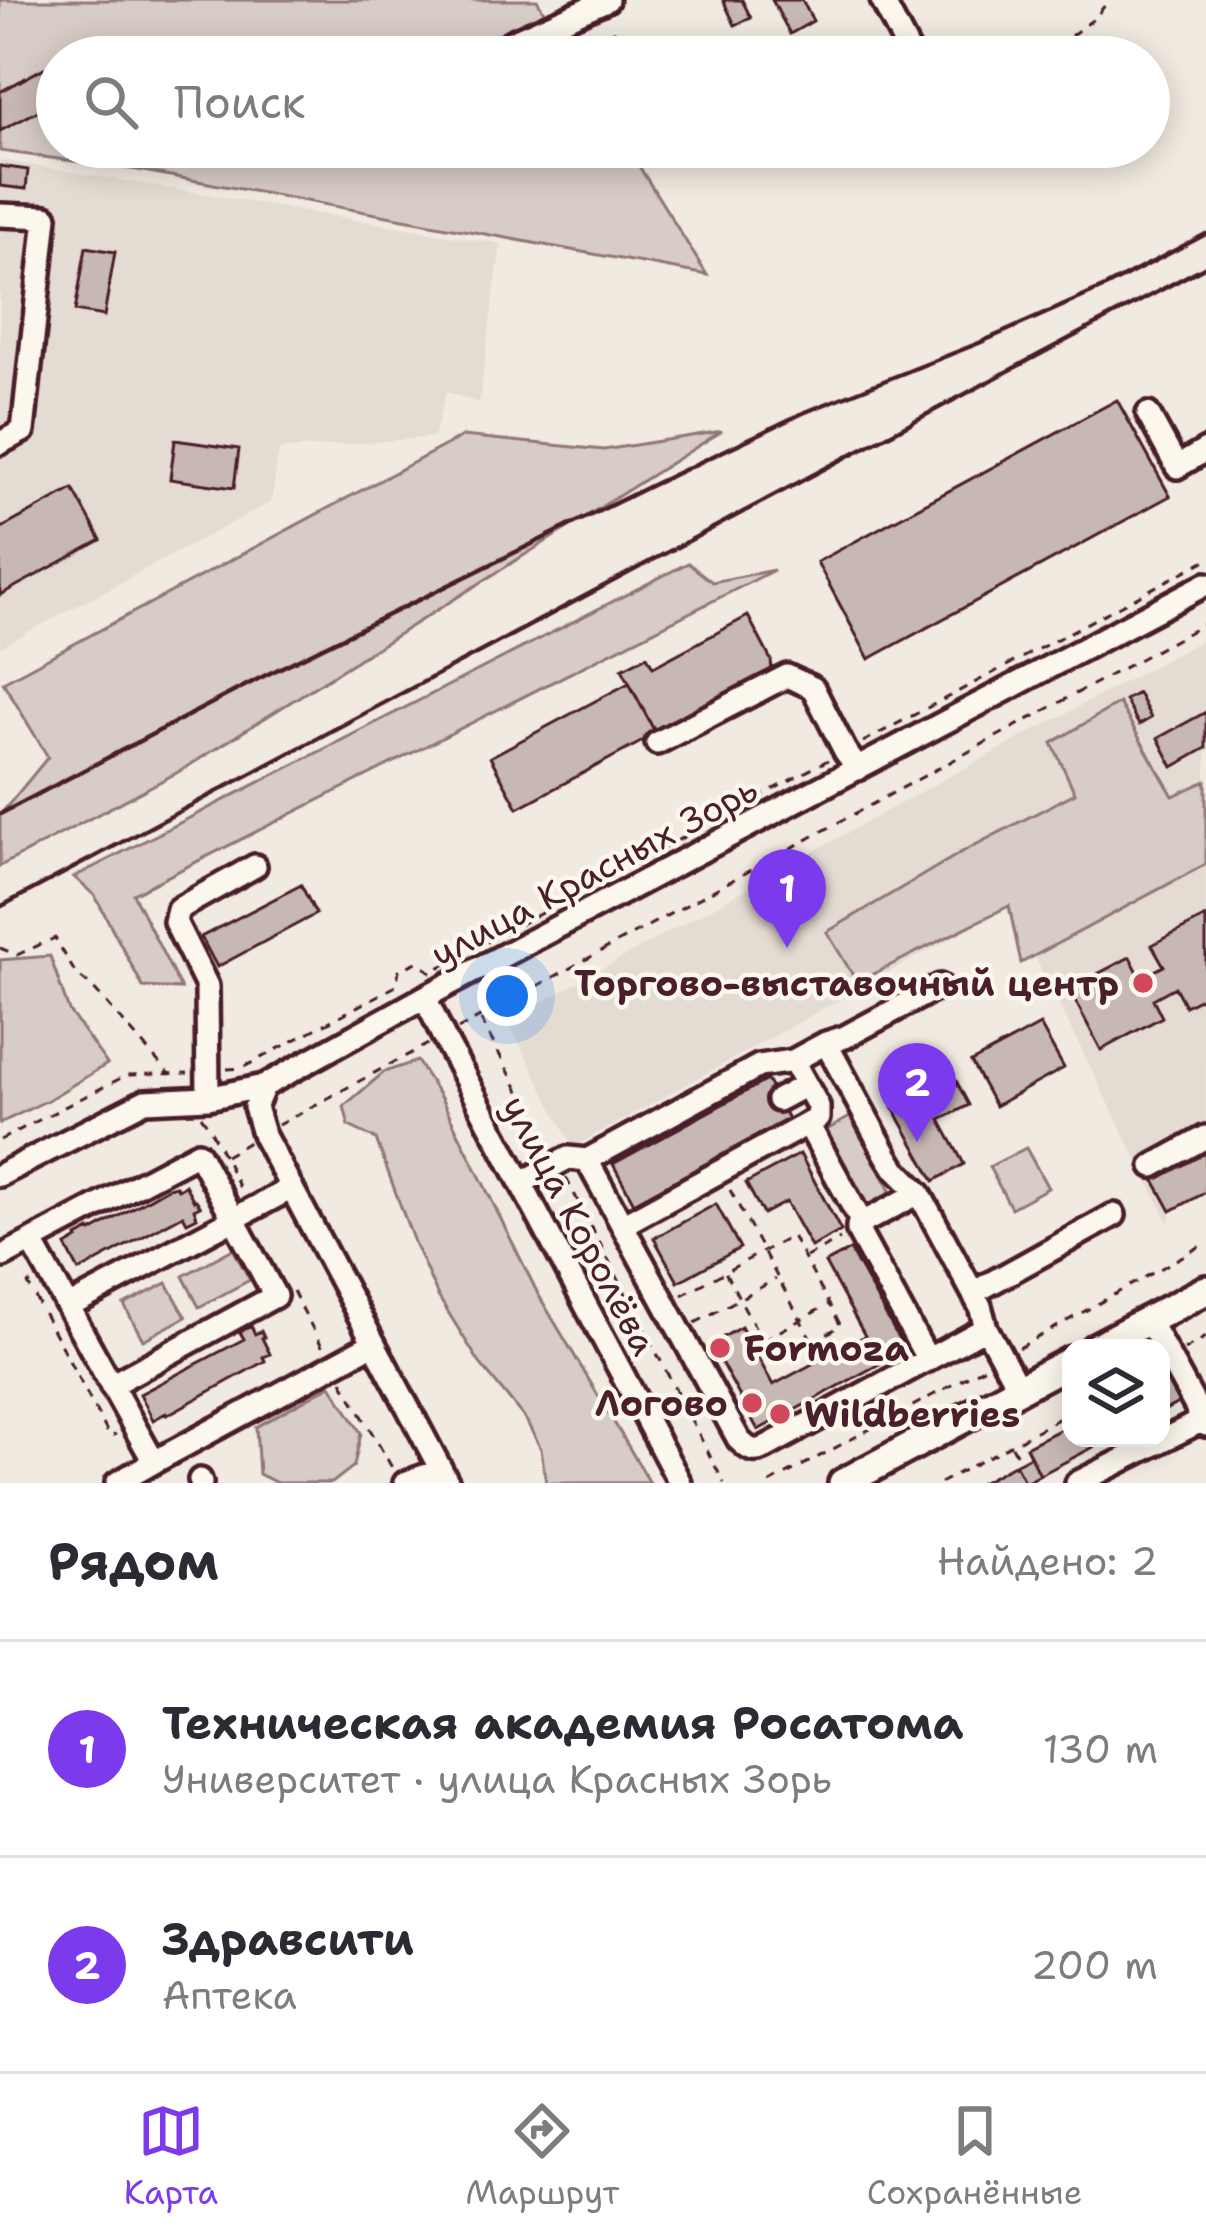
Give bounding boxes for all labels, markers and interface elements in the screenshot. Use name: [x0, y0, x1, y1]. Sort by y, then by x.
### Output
search box: [36, 36, 1170, 168]
icon: search: [78, 69, 144, 135]
text: Поиск: [174, 72, 305, 132]
street label: улица Красных Зорь: [422, 764, 766, 978]
pin: 1: [748, 849, 826, 948]
place label: Торгово-выставочный центр: [574, 959, 1119, 1008]
your location: [477, 966, 537, 1026]
marker: Торгово-выставочный центр: [1130, 970, 1156, 996]
pin: 2: [878, 1043, 956, 1142]
street label: улица Королёва: [490, 1087, 669, 1364]
place label: Formoza: [744, 1324, 909, 1373]
marker: Formoza: [707, 1335, 733, 1361]
map controls: [1062, 1339, 1170, 1447]
button: layers: [1062, 1339, 1170, 1447]
place label: Логово: [595, 1379, 728, 1428]
marker: Логово: [739, 1390, 765, 1416]
place label: Wildberries: [804, 1390, 1020, 1439]
marker: Wildberries: [767, 1401, 793, 1427]
text: Рядом: [48, 1527, 219, 1595]
text: Найдено: 2: [937, 1535, 1158, 1587]
text: Техническая академия Росатома: [162, 1693, 964, 1753]
text: 1: [78, 1723, 96, 1775]
text: 130 m: [1043, 1723, 1158, 1775]
text: Университет · улица Красных Зорь: [162, 1753, 832, 1805]
text: Здравсити: [162, 1909, 414, 1969]
text: 2: [73, 1939, 101, 1991]
text: 200 m: [1031, 1939, 1158, 1991]
text: Аптека: [162, 1969, 297, 2021]
tab: Карта: [124, 2098, 218, 2215]
tab: Маршрут: [465, 2098, 619, 2215]
tab: Сохранённые: [867, 2098, 1082, 2215]

